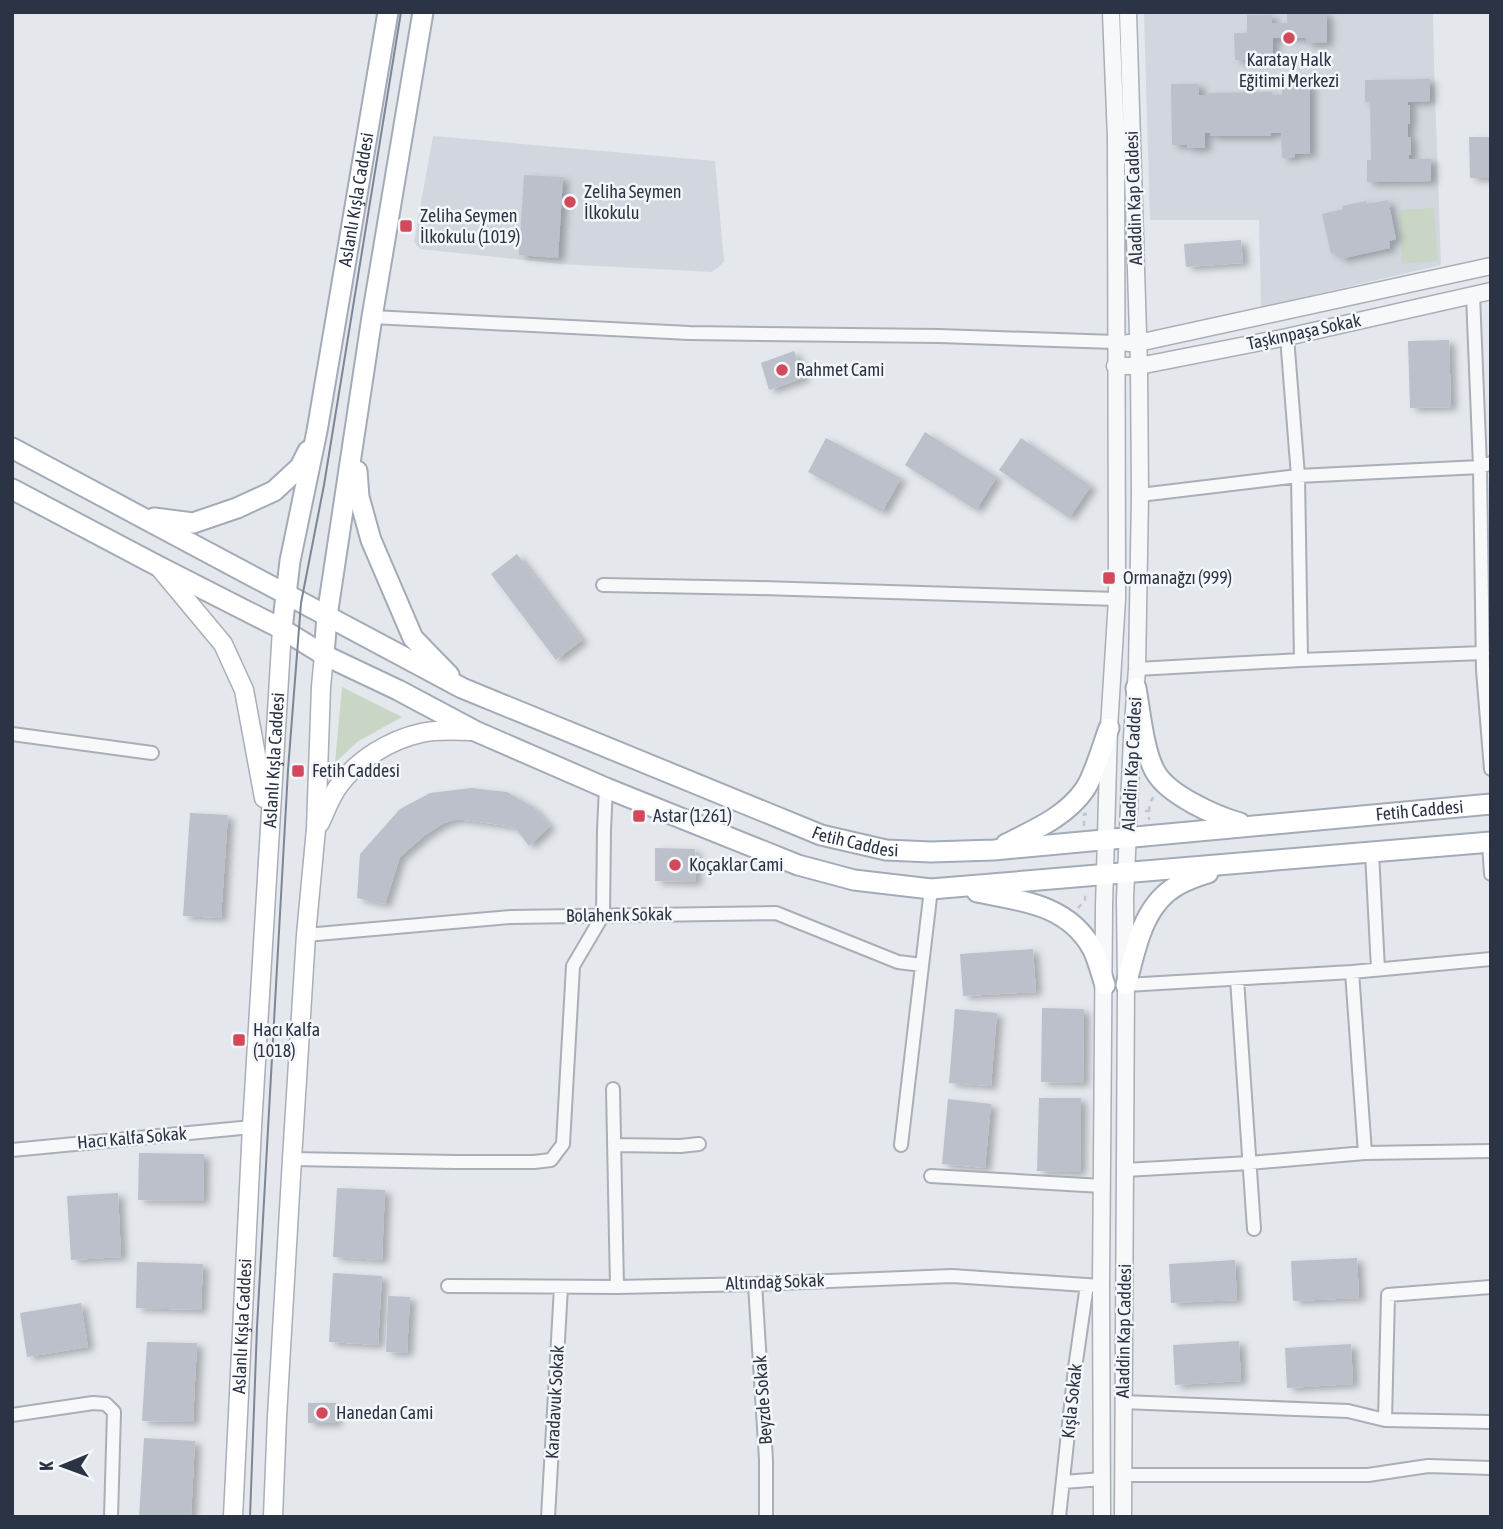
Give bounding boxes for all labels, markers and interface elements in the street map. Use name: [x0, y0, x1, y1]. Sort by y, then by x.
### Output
marker: Karatay Halk Eğitimi Merkezi: [1281, 30, 1297, 46]
place label: Karatay Halk Eğitimi Merkezi: [1239, 49, 1339, 91]
street label: Aladdin Kap Caddesi: [1121, 130, 1146, 266]
street label: Aslanlı Kışla Caddesi: [334, 131, 377, 268]
place label: Zeliha Seymen İlkokulu: [584, 181, 682, 223]
marker: Zeliha Seymen İlkokulu: [562, 194, 578, 210]
place label: Zeliha Seymen İlkokulu (1019): [420, 205, 520, 247]
marker: Zeliha Seymen İlkokulu (1019): [398, 218, 414, 234]
street label: Taşkınpaşa Sokak: [1245, 309, 1363, 354]
place label: Rahmet Cami: [796, 359, 884, 380]
marker: Rahmet Cami: [774, 362, 790, 378]
place label: Ormanağzı (999): [1123, 567, 1232, 588]
marker: Ormanağzı (999): [1101, 570, 1117, 586]
street label: Aslanlı Kışla Caddesi: [259, 692, 288, 828]
street label: Aladdin Kap Caddesi: [1117, 696, 1146, 832]
place label: Fetih Caddesi: [312, 760, 400, 781]
marker: Fetih Caddesi: [290, 763, 306, 779]
street label: Fetih Caddesi: [1375, 796, 1464, 825]
place label: Astar (1261): [653, 805, 732, 826]
marker: Astar (1261): [631, 808, 647, 824]
street label: Fetih Caddesi: [809, 821, 899, 861]
place label: Koçaklar Cami: [689, 854, 783, 875]
marker: Koçaklar Cami: [667, 857, 683, 873]
street label: Bolahenk Sokak: [566, 903, 672, 926]
place label: Hacı Kalfa (1018): [253, 1019, 320, 1061]
marker: Hacı Kalfa (1018): [231, 1032, 247, 1048]
street label: Hacı Kalfa Sokak: [76, 1122, 188, 1153]
street label: Aslanlı Kışla Caddesi: [228, 1258, 256, 1394]
street label: Aladdin Kap Caddesi: [1112, 1264, 1135, 1398]
street label: Altındağ Sokak: [725, 1269, 825, 1294]
street label: Karadavuk Sokak: [541, 1345, 568, 1459]
street label: Beyzde Sokak: [749, 1355, 776, 1445]
street label: Kışla Sokak: [1057, 1362, 1086, 1439]
place label: Hanedan Cami: [336, 1402, 433, 1423]
marker: Hanedan Cami: [314, 1405, 330, 1421]
north arrow: [28, 1431, 98, 1501]
text: K: [35, 1461, 57, 1471]

